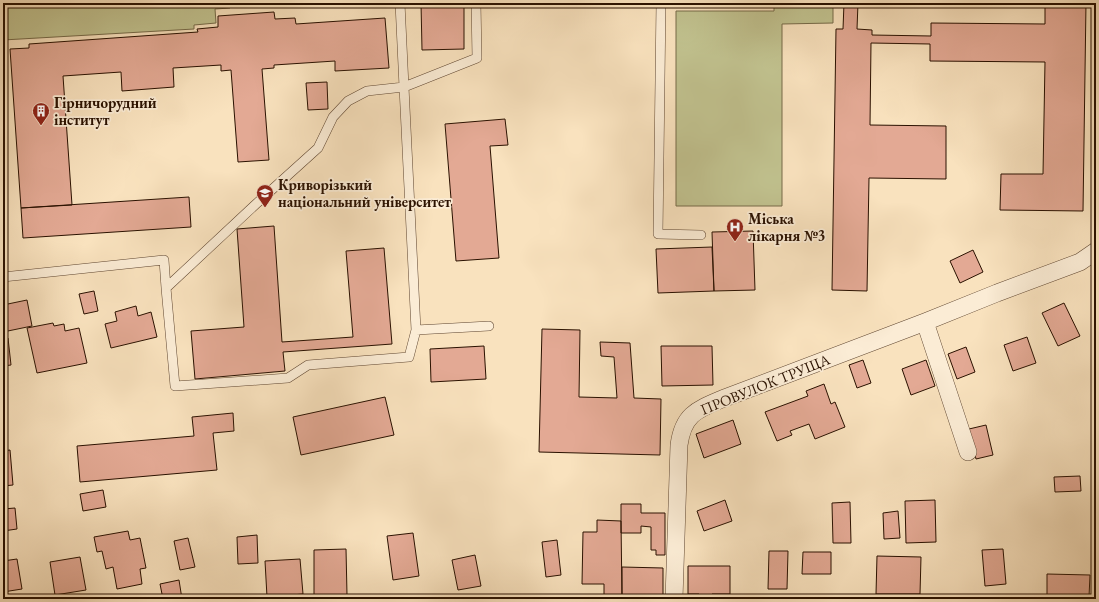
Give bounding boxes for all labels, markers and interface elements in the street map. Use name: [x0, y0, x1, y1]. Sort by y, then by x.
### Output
place label: Гірничорудний інститут: [54, 93, 157, 129]
building icon: Гірничорудний інститут: [31, 101, 51, 126]
place label: Криворізький національний університет: [278, 175, 451, 211]
school or university icon: Криворізький національний університет: [255, 183, 275, 208]
place label: Міська лікарня №3: [748, 209, 825, 245]
hospital icon: Міська лікарня №3: [725, 217, 745, 242]
street label: ПРОВУЛОК ТРУЩА: [697, 349, 833, 419]

